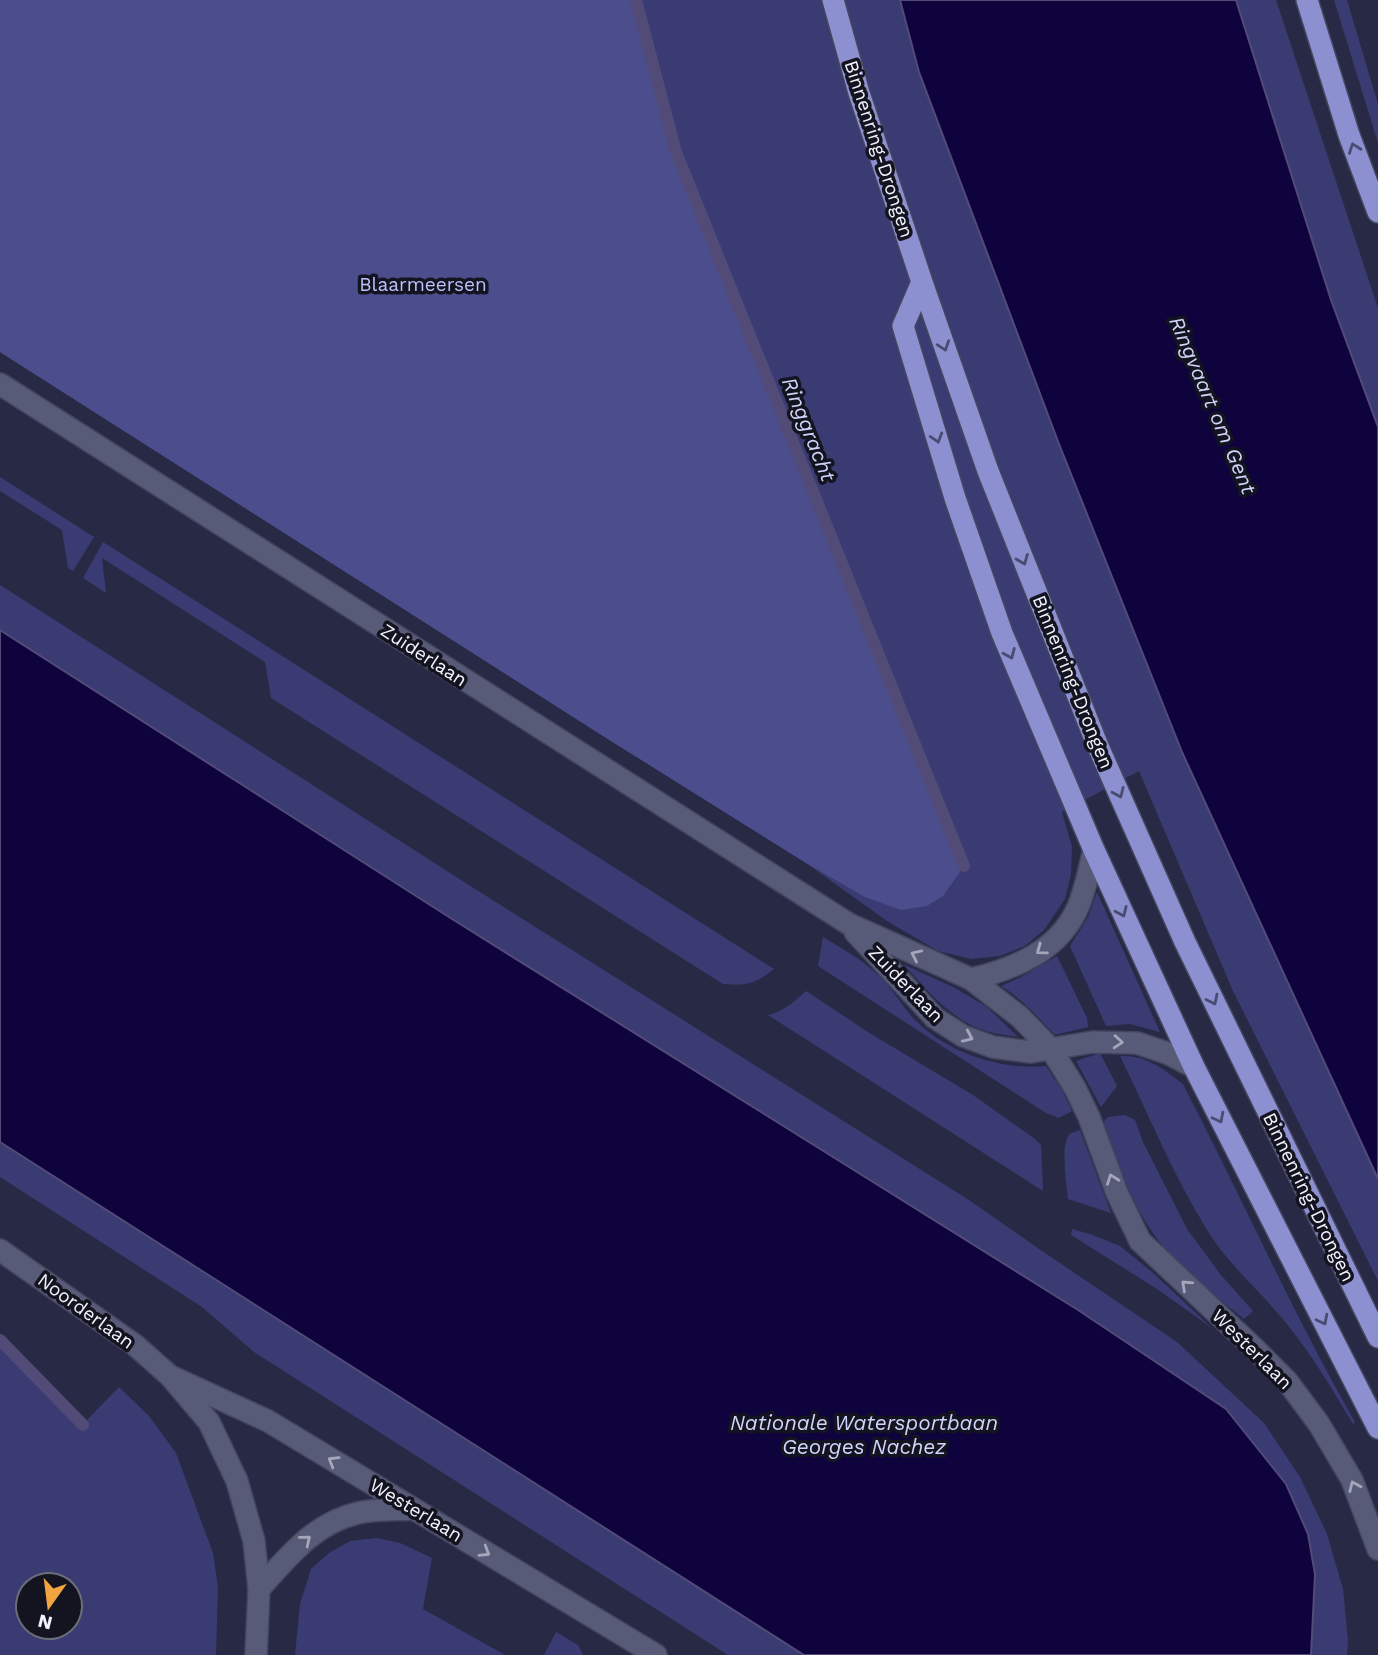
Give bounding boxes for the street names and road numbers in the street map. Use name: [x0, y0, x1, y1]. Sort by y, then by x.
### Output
street label: Binnenring-Drongen: [839, 57, 919, 241]
street label: Binnenring-Drongen: [1028, 592, 1118, 772]
street label: Zuiderlaan: [377, 619, 471, 691]
street label: Zuiderlaan: [864, 941, 948, 1027]
street label: Binnenring-Drongen: [1258, 1109, 1360, 1285]
street label: Noorderlaan: [33, 1268, 139, 1354]
street label: Westerlaan: [1207, 1304, 1297, 1394]
street label: Westerlaan: [365, 1473, 467, 1547]

